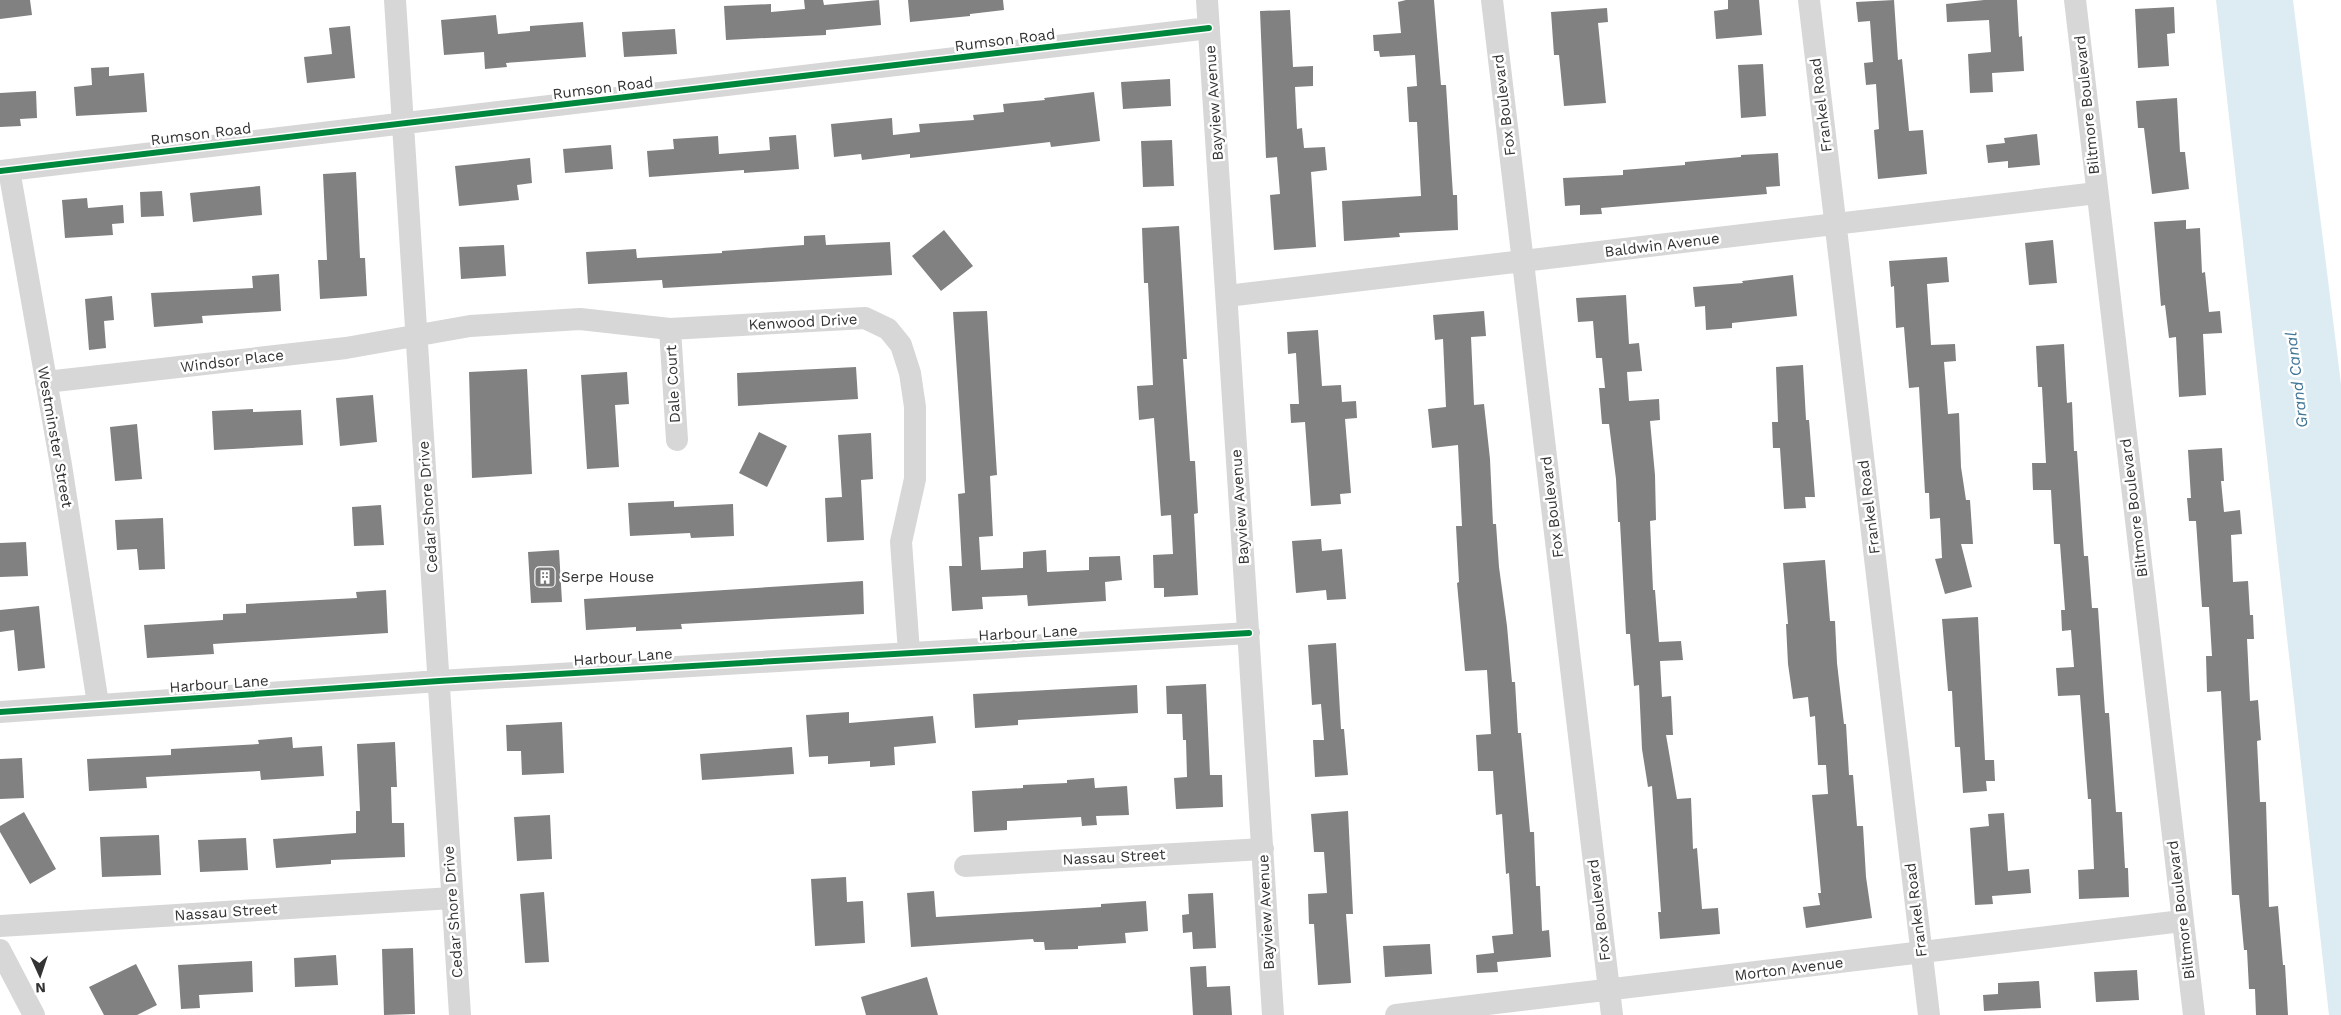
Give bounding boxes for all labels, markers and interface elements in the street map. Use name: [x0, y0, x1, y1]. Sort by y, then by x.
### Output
street label: Rumson Road: [954, 25, 1056, 55]
street label: Biltmore Boulevard: [2071, 35, 2103, 175]
street label: Bayview Avenue: [1201, 45, 1227, 161]
street label: Fox Boulevard: [1489, 53, 1519, 157]
street label: Frankel Road: [1806, 57, 1836, 153]
street label: Rumson Road: [552, 73, 654, 103]
street label: Rumson Road: [150, 119, 252, 149]
street label: Baldwin Avenue: [1603, 229, 1721, 261]
street label: Kenwood Drive: [748, 310, 858, 334]
water label: Grand Canal: [2281, 331, 2312, 429]
street label: Dale Court: [662, 344, 684, 424]
street label: Windsor Place: [179, 346, 285, 376]
street label: Westminster Street: [34, 365, 76, 510]
street label: Biltmore Boulevard: [2117, 438, 2151, 578]
street label: Cedar Shore Drive: [414, 440, 442, 574]
street label: Bayview Avenue: [1227, 449, 1253, 565]
street label: Fox Boulevard: [1537, 455, 1567, 559]
street label: Frankel Road: [1854, 459, 1884, 555]
building icon: Serpe House: [533, 565, 557, 589]
place label: Serpe House: [561, 568, 654, 586]
street label: Harbour Lane: [978, 621, 1078, 645]
street label: Harbour Lane: [573, 645, 673, 669]
street label: Harbour Lane: [169, 672, 269, 696]
street label: Biltmore Boulevard: [2164, 840, 2198, 980]
street label: Cedar Shore Drive: [439, 845, 467, 979]
street label: Nassau Street: [1062, 845, 1167, 869]
street label: Bayview Avenue: [1254, 854, 1278, 970]
street label: Fox Boulevard: [1584, 858, 1614, 962]
street label: Frankel Road: [1901, 862, 1931, 958]
street label: Nassau Street: [174, 899, 279, 925]
north arrow: [15, 950, 65, 1000]
street label: Morton Avenue: [1734, 953, 1844, 985]
text: N: [35, 980, 46, 996]

